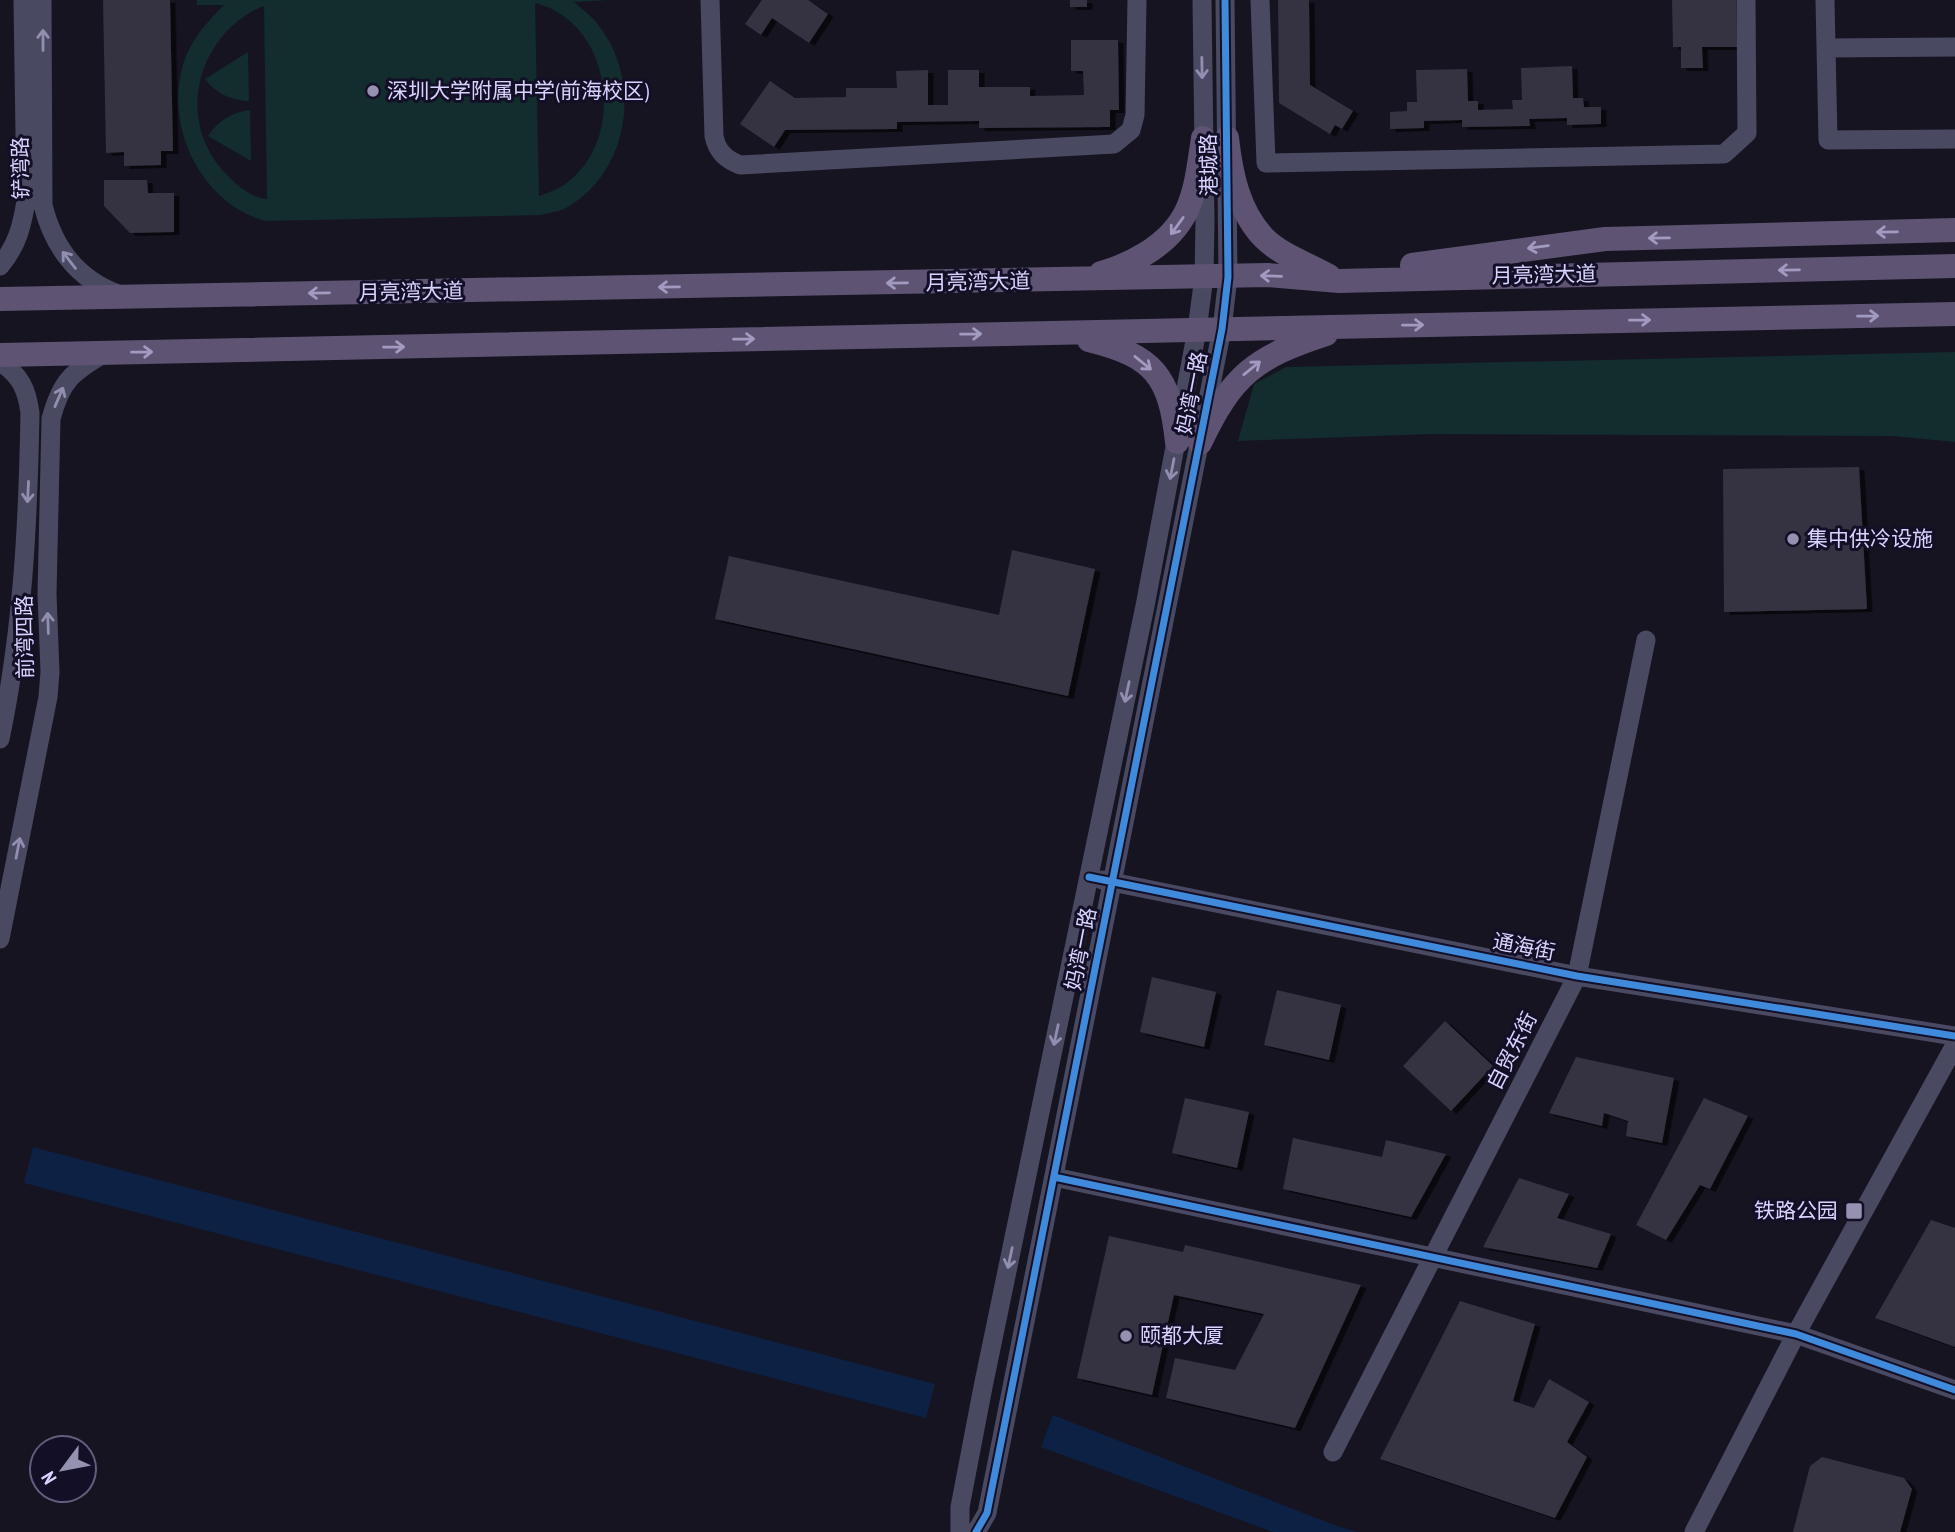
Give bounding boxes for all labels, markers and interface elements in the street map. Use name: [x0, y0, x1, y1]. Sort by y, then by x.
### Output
one-way arrow: [36, 28, 50, 51]
one-way arrow: [1195, 56, 1209, 79]
place label: 深圳大学附属中学(前海校区): [387, 77, 649, 104]
marker: 深圳大学附属中学(前海校区): [365, 83, 381, 99]
street label: 港城路: [1194, 133, 1223, 197]
street label: 铲湾路: [6, 136, 35, 200]
one-way arrow: [1170, 216, 1185, 234]
one-way arrow: [1876, 225, 1899, 239]
one-way arrow: [1648, 231, 1671, 244]
one-way arrow: [1527, 241, 1549, 254]
one-way arrow: [62, 252, 77, 270]
street label: 月亮湾大道: [1491, 260, 1597, 289]
one-way arrow: [1778, 263, 1801, 277]
street label: 月亮湾大道: [925, 267, 1031, 296]
one-way arrow: [1260, 270, 1283, 283]
one-way arrow: [886, 276, 909, 290]
street label: 月亮湾大道: [358, 277, 464, 306]
one-way arrow: [658, 280, 681, 294]
one-way arrow: [308, 287, 331, 300]
one-way arrow: [1856, 309, 1879, 322]
one-way arrow: [1628, 313, 1651, 327]
one-way arrow: [1401, 318, 1424, 332]
one-way arrow: [959, 328, 982, 341]
one-way arrow: [732, 332, 755, 346]
one-way arrow: [382, 340, 405, 353]
one-way arrow: [130, 345, 153, 359]
street label: 妈湾一路: [1170, 349, 1213, 437]
one-way arrow: [1134, 356, 1152, 371]
one-way arrow: [1243, 360, 1261, 375]
one-way arrow: [53, 387, 66, 408]
one-way arrow: [1165, 457, 1179, 480]
one-way arrow: [21, 480, 34, 503]
place label: 集中供冷设施: [1807, 525, 1933, 552]
marker: 集中供冷设施: [1785, 531, 1801, 547]
street label: 前湾四路: [10, 595, 39, 679]
one-way arrow: [42, 612, 55, 635]
one-way arrow: [1120, 680, 1134, 703]
one-way arrow: [12, 837, 26, 860]
street label: 妈湾一路: [1059, 905, 1102, 993]
street label: 通海街: [1491, 927, 1558, 966]
street label: 自贸东街: [1480, 1007, 1543, 1094]
one-way arrow: [1049, 1023, 1063, 1046]
place label: 铁路公园: [1754, 1197, 1838, 1224]
marker: 铁路公园: [1844, 1201, 1864, 1221]
one-way arrow: [1003, 1246, 1017, 1269]
place label: 颐都大厦: [1140, 1322, 1224, 1349]
marker: 颐都大厦: [1118, 1328, 1134, 1344]
north arrow: [28, 1434, 98, 1504]
text: N: [36, 1467, 61, 1489]

